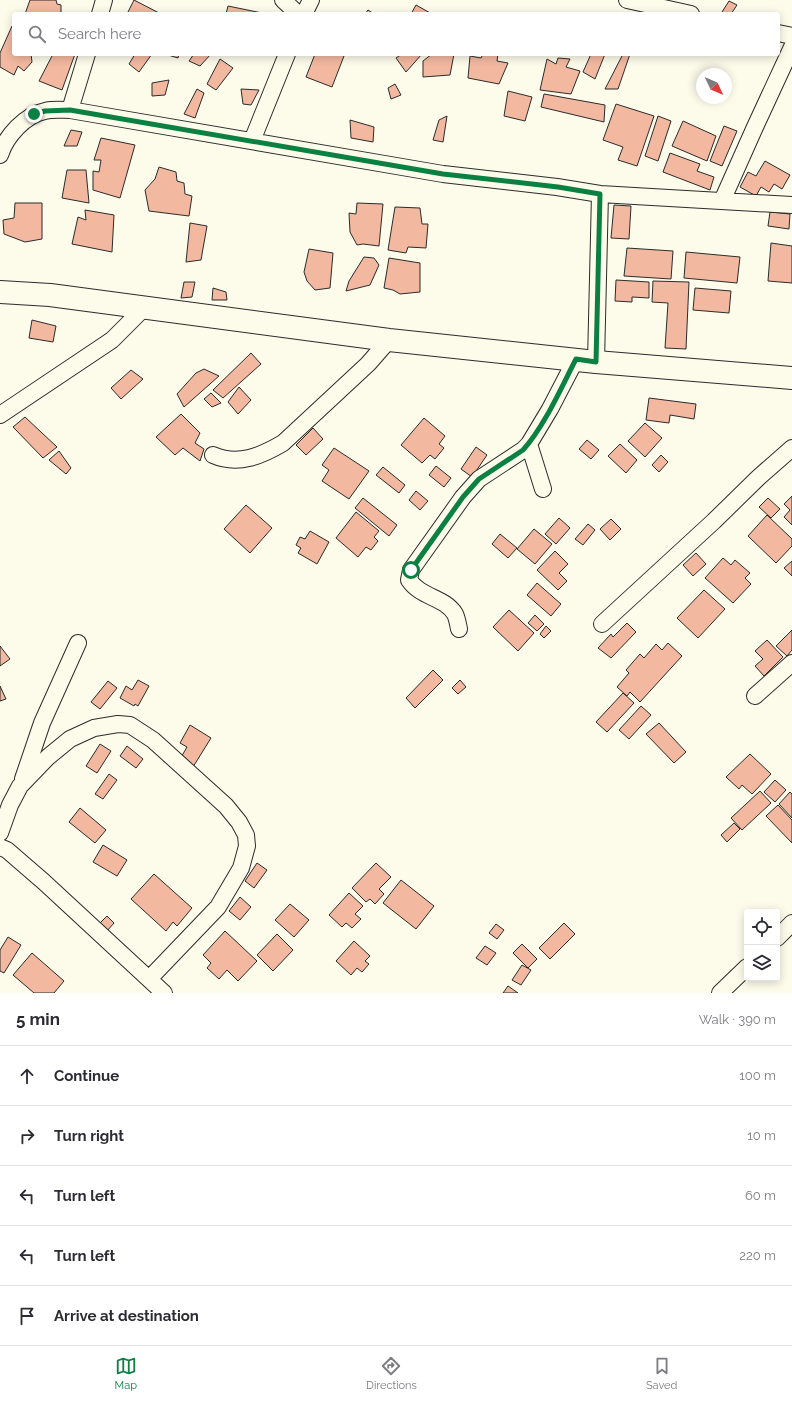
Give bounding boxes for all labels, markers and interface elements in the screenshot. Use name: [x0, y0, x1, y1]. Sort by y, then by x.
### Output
search box: [12, 12, 780, 56]
icon: search: [26, 23, 48, 45]
text: Search here: [58, 25, 141, 43]
north arrow: [696, 68, 732, 104]
route end: [25, 105, 43, 123]
route start: [402, 561, 420, 579]
map controls: [744, 909, 780, 981]
button: locate: [744, 909, 780, 945]
button: layers: [744, 945, 780, 981]
text: 5 min: [16, 1009, 60, 1029]
text: Walk · 390 m: [699, 1012, 776, 1027]
icon: ahead: [16, 1065, 38, 1087]
text: Continue: [54, 1067, 119, 1085]
text: 100 m: [739, 1068, 776, 1083]
icon: right: [16, 1125, 38, 1147]
text: Turn right: [54, 1127, 124, 1145]
text: 10 m: [747, 1128, 776, 1143]
icon: left: [16, 1185, 38, 1207]
text: Turn left: [54, 1187, 115, 1205]
text: 60 m: [745, 1188, 776, 1203]
icon: left: [16, 1245, 38, 1267]
text: Turn left: [54, 1247, 115, 1265]
text: 220 m: [739, 1248, 776, 1263]
icon: arrive: [16, 1305, 38, 1327]
text: Arrive at destination: [54, 1307, 199, 1325]
tab: Map: [115, 1355, 137, 1392]
tab: Directions: [366, 1355, 417, 1392]
tab: Saved: [646, 1355, 677, 1392]

